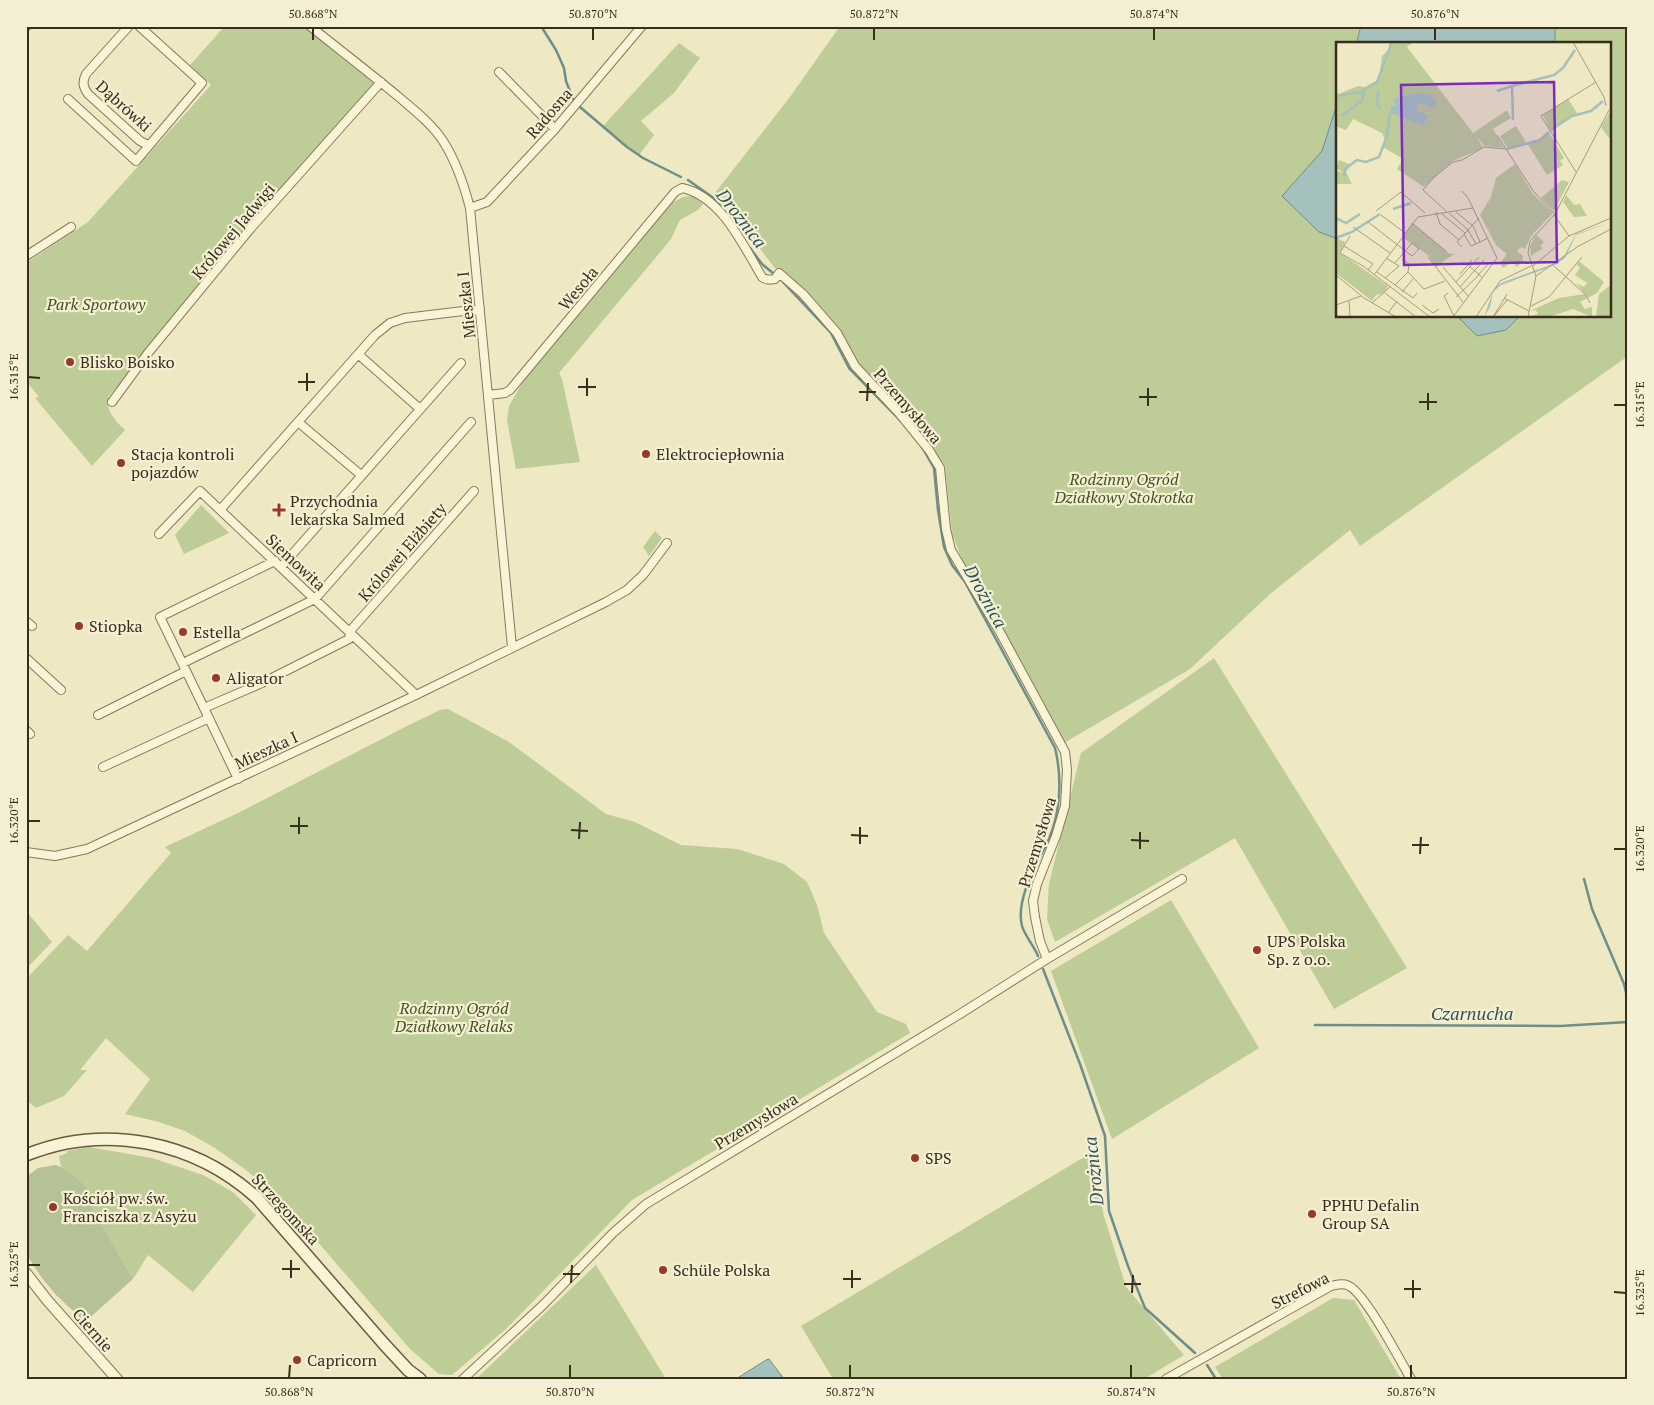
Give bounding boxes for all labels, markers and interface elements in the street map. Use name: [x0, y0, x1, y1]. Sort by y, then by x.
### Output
text: 50.868°N: [288, 6, 338, 21]
text: 50.870°N: [568, 6, 618, 21]
text: 50.872°N: [849, 6, 899, 21]
text: 50.874°N: [1129, 6, 1179, 21]
text: 50.876°N: [1410, 6, 1460, 21]
inset map: [1336, 42, 1612, 318]
street label: Dąbrówki: [92, 75, 157, 137]
street label: Radosna: [521, 83, 577, 143]
street label: Królowej Jadwigi: [186, 178, 280, 284]
water label: Drożnica: [711, 183, 773, 253]
street label: Wesoła: [553, 261, 603, 315]
street label: Mieszka I: [452, 270, 480, 340]
park label: Park Sportowy: [46, 293, 146, 315]
place label: Blisko Boisko: [80, 351, 175, 373]
text: 16.315°E: [6, 353, 21, 401]
marker: Blisko Boisko: [64, 356, 76, 368]
street label: Przemysłowa: [869, 363, 947, 449]
text: 16.315°E: [1632, 381, 1647, 429]
place label: Stacja kontroli pojazdów: [131, 443, 235, 483]
place label: Elektrociepłownia: [656, 443, 785, 465]
marker: Elektrociepłownia: [640, 448, 652, 460]
marker: Stacja kontroli pojazdów: [115, 457, 127, 469]
park label: Rodzinny Ogród Działkowy Stokrotka: [1053, 468, 1194, 508]
place label: Przychodnia lekarska Salmed: [290, 490, 405, 530]
street label: Królowej Elżbiety: [353, 497, 452, 606]
marker: Przychodnia lekarska Salmed: [272, 503, 286, 517]
street label: Siemowita: [261, 529, 331, 595]
water label: Drożnica: [958, 559, 1013, 632]
place label: Stiopka: [89, 615, 143, 637]
marker: Stiopka: [73, 620, 85, 632]
place label: Estella: [193, 621, 241, 643]
marker: Estella: [177, 626, 189, 638]
place label: Aligator: [226, 667, 285, 689]
marker: Aligator: [210, 672, 222, 684]
street label: Mieszka I: [231, 726, 301, 774]
street label: Przemysłowa: [1013, 794, 1061, 890]
text: 16.320°E: [6, 797, 21, 845]
text: 16.320°E: [1632, 825, 1647, 873]
place label: UPS Polska Sp. z o.o.: [1267, 930, 1346, 970]
marker: UPS Polska Sp. z o.o.: [1251, 944, 1263, 956]
park label: Rodzinny Ogród Działkowy Relaks: [394, 997, 513, 1037]
water label: Czarnucha: [1431, 1001, 1513, 1025]
street label: Przemysłowa: [710, 1087, 802, 1155]
water label: Drożnica: [1077, 1135, 1109, 1208]
place label: SPS: [925, 1147, 952, 1169]
marker: SPS: [909, 1152, 921, 1164]
street label: Strzegomska: [247, 1168, 325, 1250]
place label: Kościół pw. św. Franciszka z Asyżu: [63, 1187, 197, 1227]
place label: PPHU Defalin Group SA: [1322, 1194, 1420, 1234]
marker: Kościół pw. św. Franciszka z Asyżu: [47, 1201, 59, 1213]
marker: PPHU Defalin Group SA: [1306, 1208, 1318, 1220]
text: 16.325°E: [6, 1241, 21, 1289]
place label: Schüle Polska: [673, 1259, 770, 1281]
marker: Schüle Polska: [657, 1264, 669, 1276]
street label: Strefowa: [1267, 1266, 1333, 1314]
text: 16.325°E: [1632, 1269, 1647, 1317]
street label: Ciernie: [68, 1303, 118, 1357]
place label: Capricorn: [307, 1349, 378, 1371]
marker: Capricorn: [291, 1354, 303, 1366]
text: 50.868°N: [264, 1384, 314, 1399]
text: 50.870°N: [545, 1384, 595, 1399]
text: 50.872°N: [825, 1384, 875, 1399]
text: 50.874°N: [1106, 1384, 1156, 1399]
text: 50.876°N: [1386, 1384, 1436, 1399]

